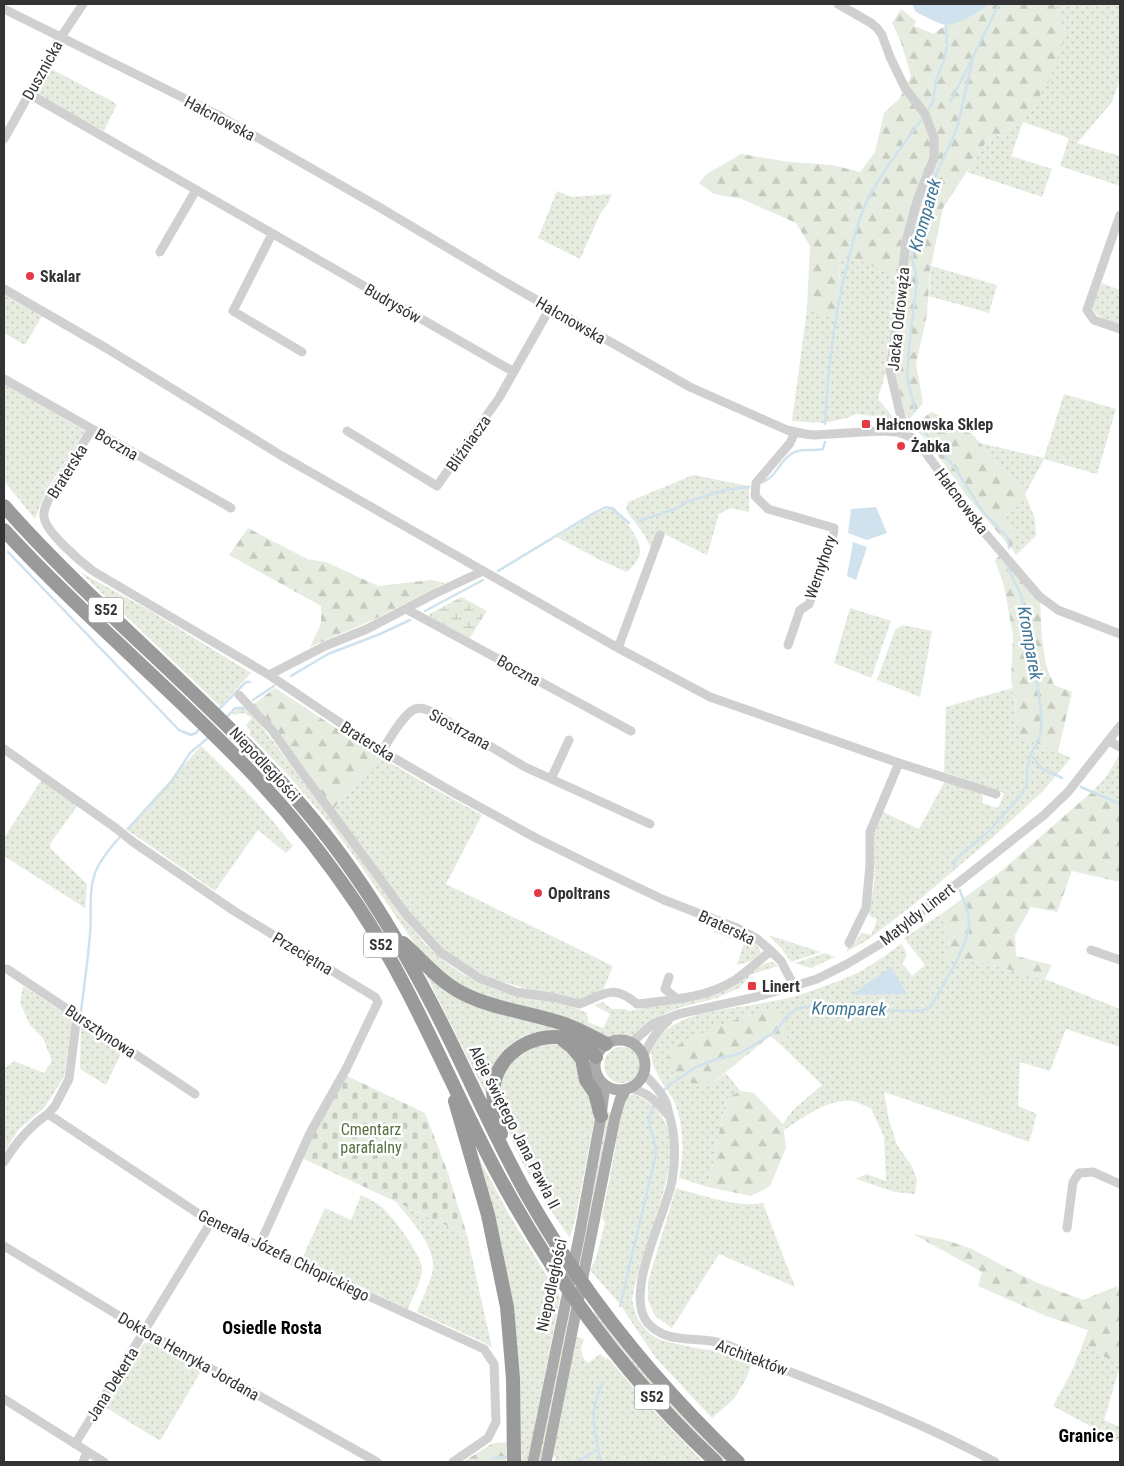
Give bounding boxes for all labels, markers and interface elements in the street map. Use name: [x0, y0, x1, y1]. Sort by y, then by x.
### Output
street label: Dusznicka: [18, 37, 66, 103]
street label: Hałcnowska: [181, 92, 258, 145]
water label: Kromparek: [904, 175, 945, 254]
street label: Jacka Odrowąża: [884, 266, 913, 372]
place label: Skalar: [40, 267, 81, 286]
marker: Skalar: [24, 270, 36, 282]
street label: Budrysów: [361, 280, 424, 327]
street label: Hałcnowska: [533, 293, 609, 348]
street label: Bliźniacza: [442, 412, 495, 475]
place label: Hałcnowska Sklep: [876, 415, 993, 434]
marker: Hałcnowska Sklep: [860, 418, 872, 430]
street label: Boczna: [92, 425, 142, 464]
place label: Żabka: [911, 437, 951, 456]
marker: Żabka: [895, 440, 907, 452]
street label: Braterska: [43, 441, 91, 502]
street label: Hałcnowska: [931, 465, 992, 538]
street label: Wernyhory: [801, 532, 840, 602]
road number: S52: [88, 598, 124, 622]
water label: Kromparek: [1014, 604, 1048, 683]
street label: Boczna: [494, 651, 544, 690]
street label: Siostrzana: [426, 705, 494, 754]
street label: Braterska: [337, 717, 398, 765]
street label: Niepodległości: [225, 723, 304, 805]
street label: Matyldy Linert: [876, 879, 959, 949]
place label: Opoltrans: [548, 884, 610, 903]
marker: Opoltrans: [532, 887, 544, 899]
street label: Braterska: [695, 906, 758, 949]
street label: Przeciętna: [269, 928, 336, 979]
road number: S52: [364, 932, 398, 958]
place label: Linert: [762, 977, 800, 996]
marker: Linert: [746, 980, 758, 992]
water label: Kromparek: [811, 997, 888, 1020]
street label: Bursztynowa: [62, 1001, 140, 1062]
street label: Aleje świętego Jana Pawła II: [465, 1042, 564, 1212]
park label: Cmentarz parafialny: [340, 1120, 402, 1157]
street label: Generała Józefa Chłopickiego: [195, 1206, 373, 1305]
street label: Niepodległości: [532, 1237, 571, 1333]
street label: Doktora Henryka Jordana: [115, 1308, 263, 1405]
district label: Osiedle Rosta: [222, 1317, 322, 1338]
street label: Architektów: [713, 1335, 790, 1380]
street label: Jana Dekerta: [82, 1344, 143, 1425]
road number: S52: [634, 1384, 670, 1410]
district label: Granice: [1059, 1425, 1114, 1446]

